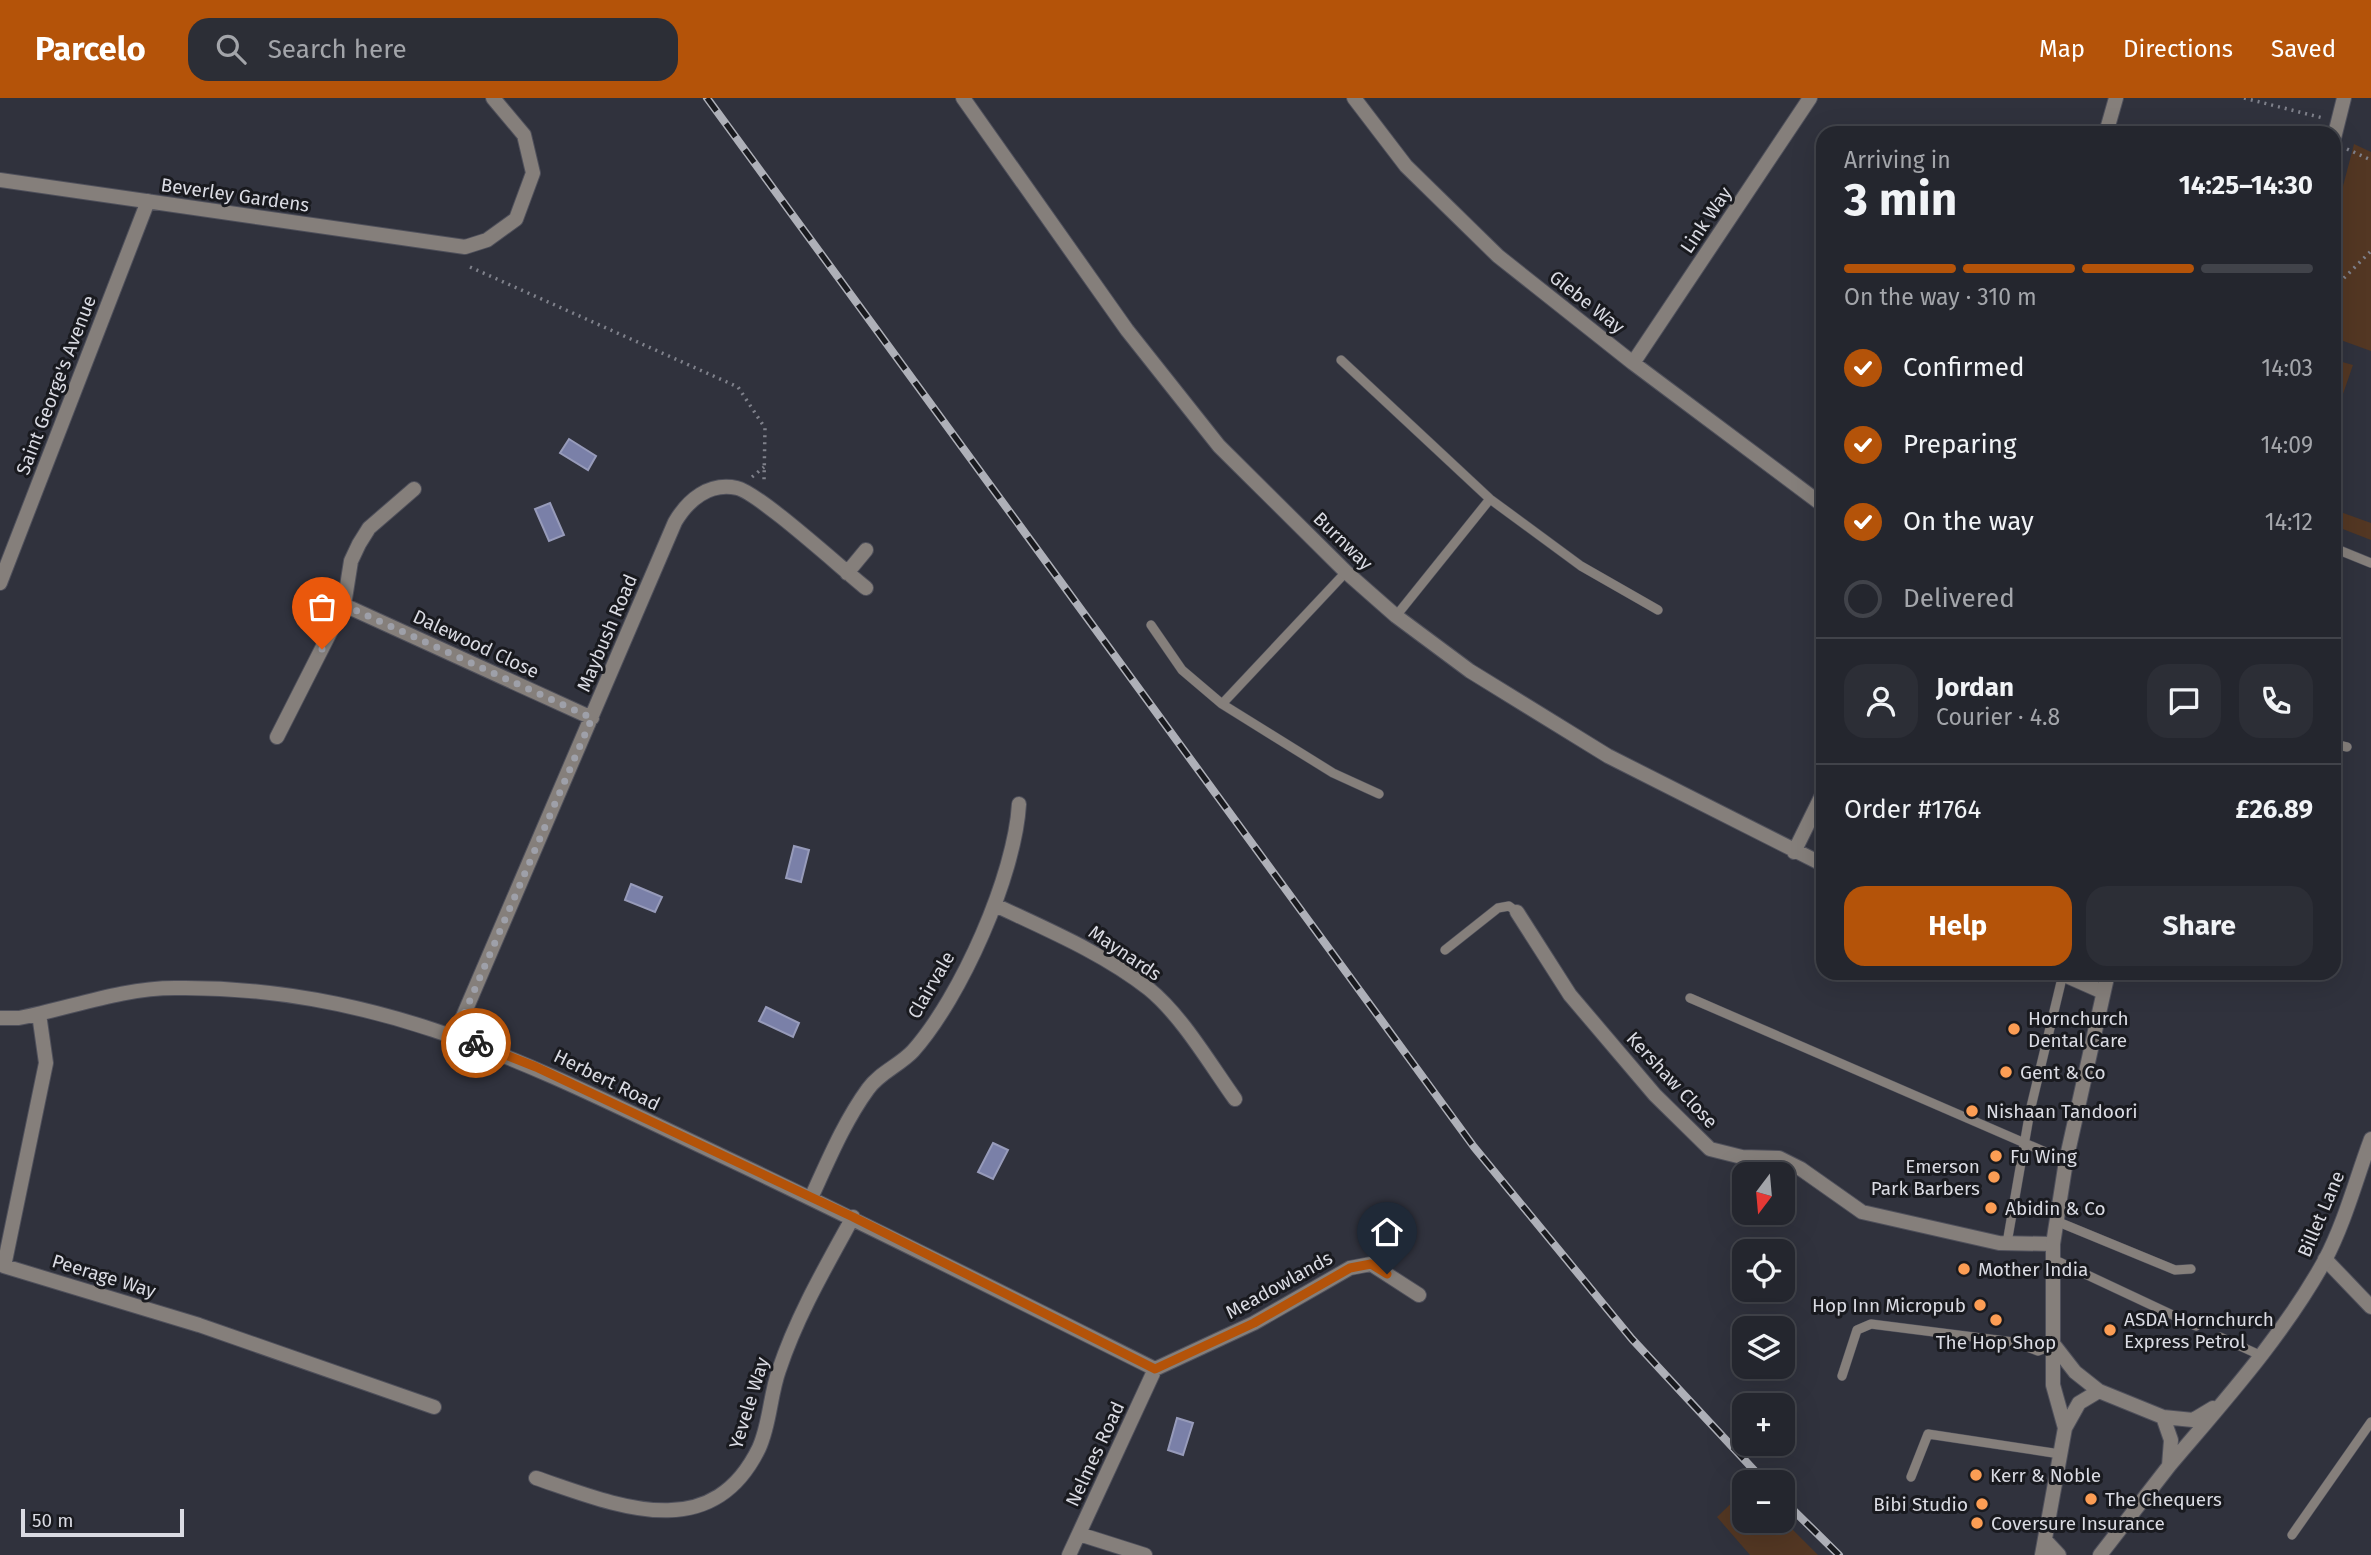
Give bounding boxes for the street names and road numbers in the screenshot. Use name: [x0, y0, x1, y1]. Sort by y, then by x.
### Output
street label: Beverley Gardens: [159, 173, 311, 217]
street label: Link Way: [1675, 182, 1737, 258]
street label: Glebe Way: [1545, 266, 1630, 339]
street label: Saint George's Avenue: [11, 292, 101, 478]
street label: Burnway: [1308, 507, 1378, 575]
street label: Maybush Road: [572, 571, 642, 695]
street label: Dalewood Close: [409, 605, 543, 683]
street label: Maynards: [1084, 920, 1166, 986]
street label: Clairvale: [903, 947, 959, 1023]
street label: Kershaw Close: [1621, 1027, 1723, 1133]
street label: Herbert Road: [550, 1044, 664, 1116]
street label: Billet Lane: [2293, 1167, 2349, 1261]
street label: Meadowlands: [1222, 1246, 1337, 1324]
street label: Peerage Way: [49, 1249, 159, 1303]
street label: Yevele Way: [724, 1354, 774, 1452]
street label: Nelmes Road: [1061, 1398, 1129, 1510]

